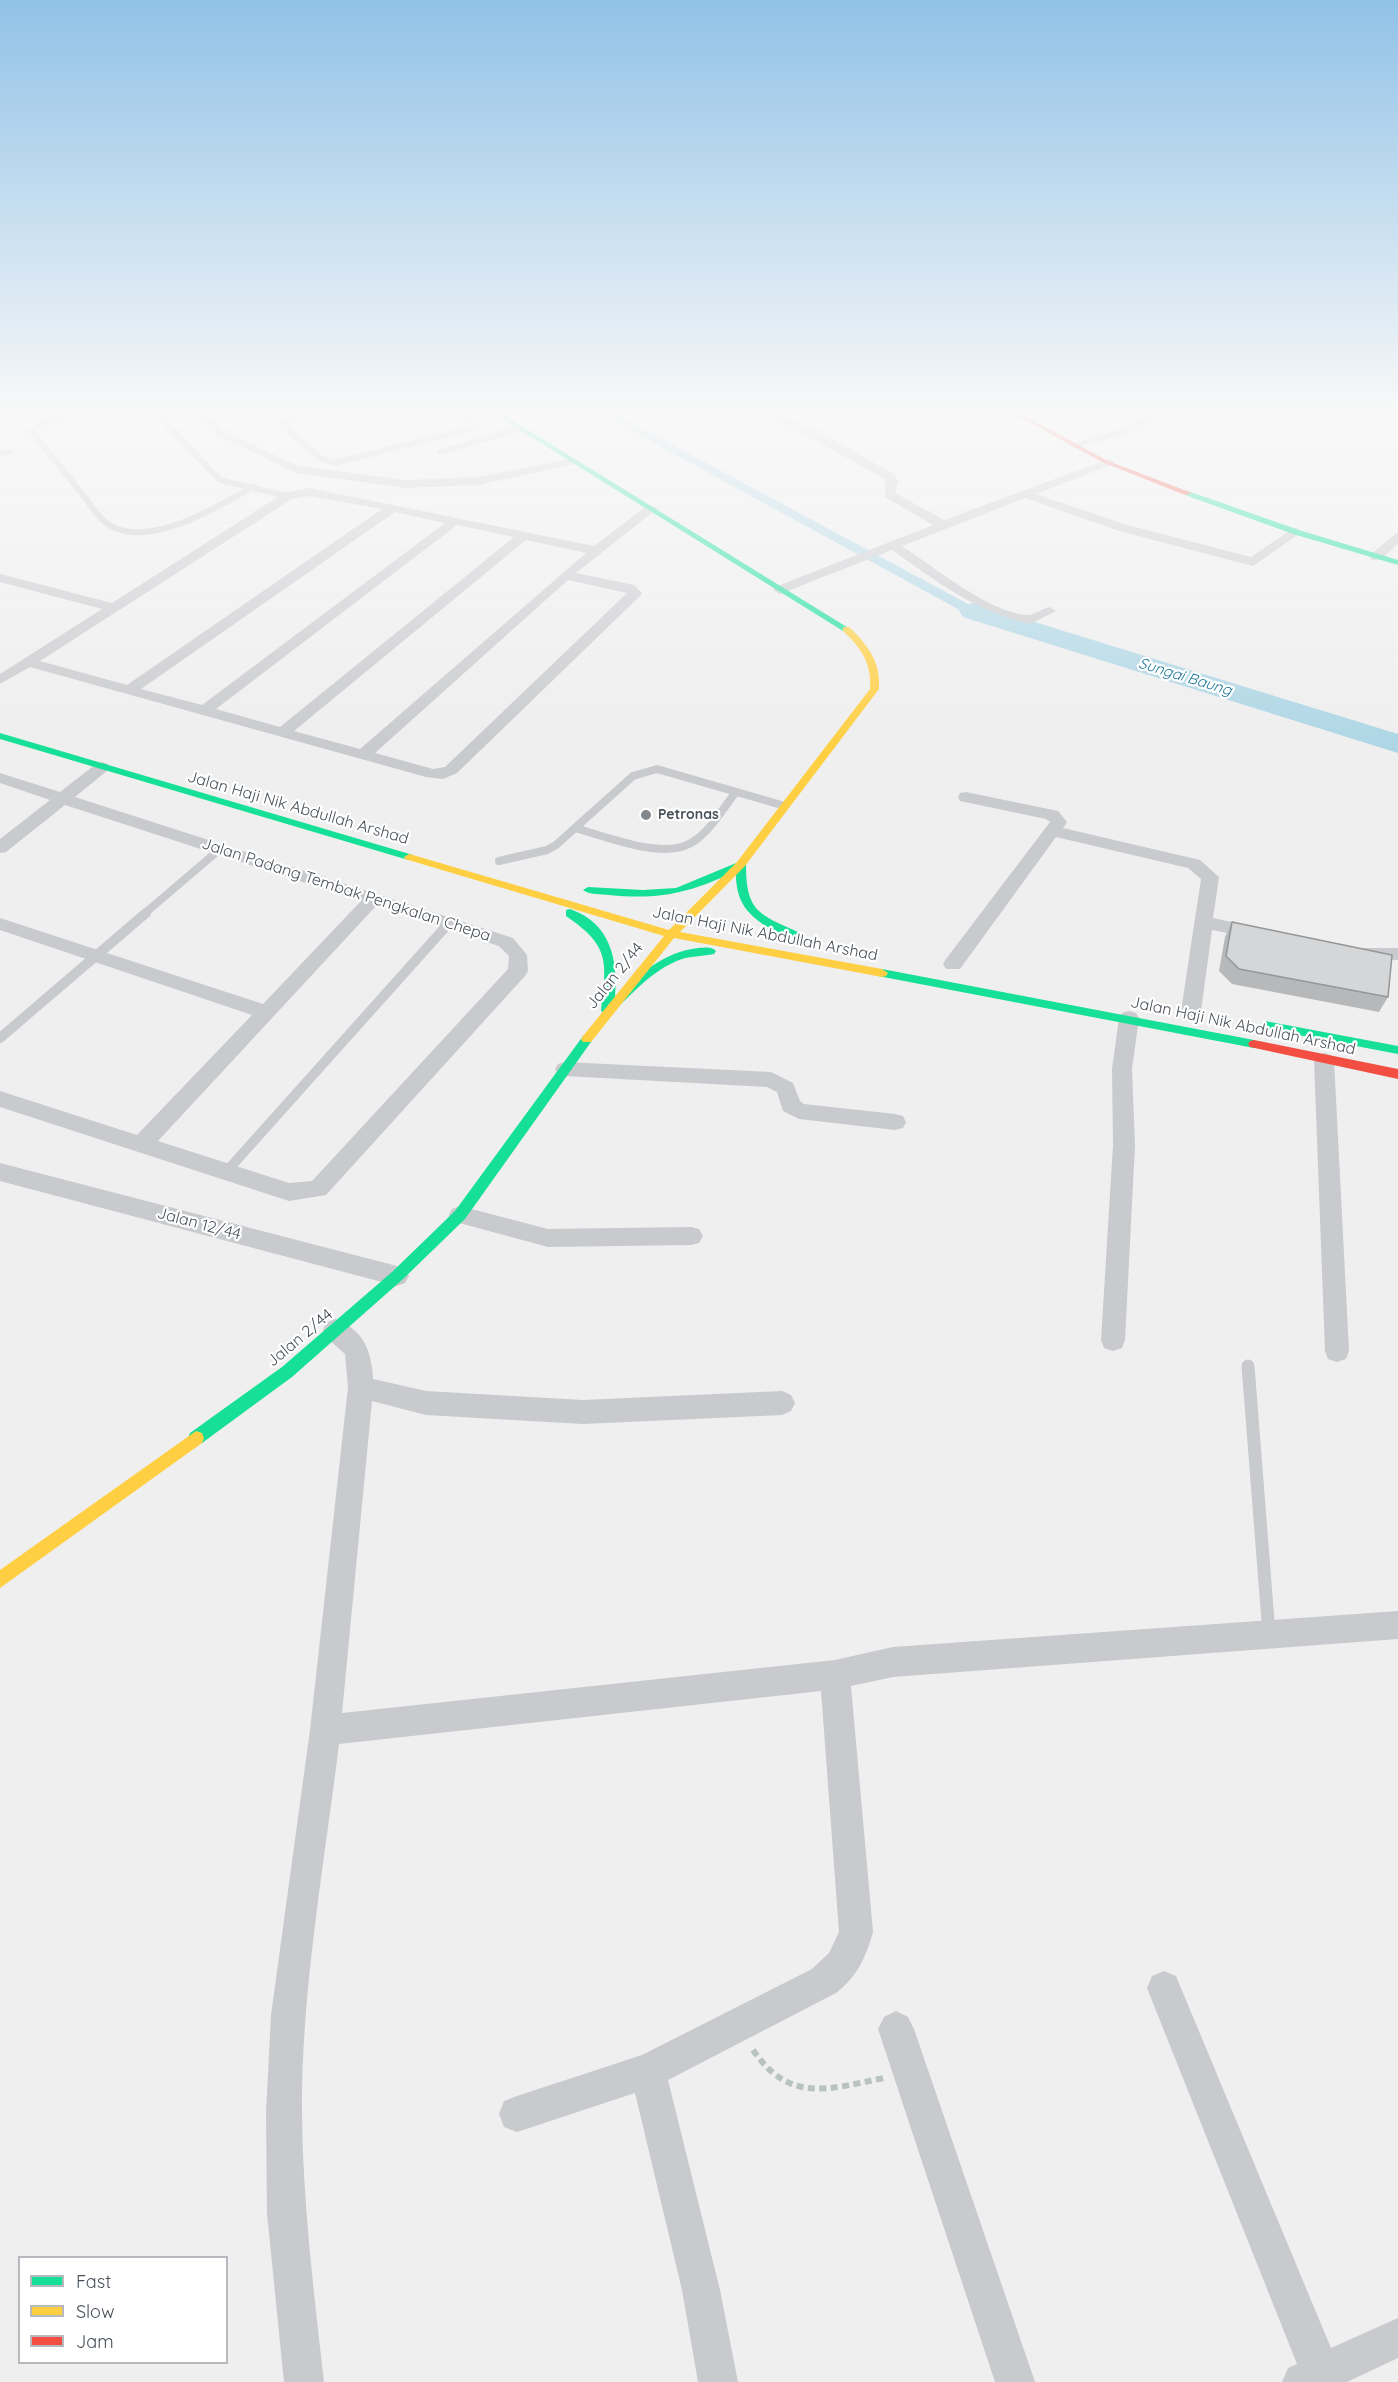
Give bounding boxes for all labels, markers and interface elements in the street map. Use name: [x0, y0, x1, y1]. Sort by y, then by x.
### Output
water label: Sungai Baung: [1136, 654, 1234, 700]
street label: Jalan Haji Nik Abdullah Arshad: [185, 767, 411, 849]
place label: Petronas: [658, 807, 719, 823]
marker: Petronas: [639, 808, 653, 822]
street label: Jalan Padang Tembak Pengkalan Chepa: [199, 834, 493, 946]
street label: Jalan Haji Nik Abdullah Arshad: [651, 903, 879, 965]
street label: Jalan 2/44: [582, 939, 648, 1013]
street label: Jalan Haji Nik Abdullah Arshad: [1129, 993, 1357, 1059]
street label: Jalan 12/44: [155, 1204, 243, 1244]
street label: Jalan 2/44: [263, 1305, 337, 1371]
legend: [18, 2256, 228, 2364]
text: Fast: [76, 2270, 111, 2293]
text: Slow: [76, 2300, 114, 2323]
text: Jam: [76, 2330, 114, 2353]

